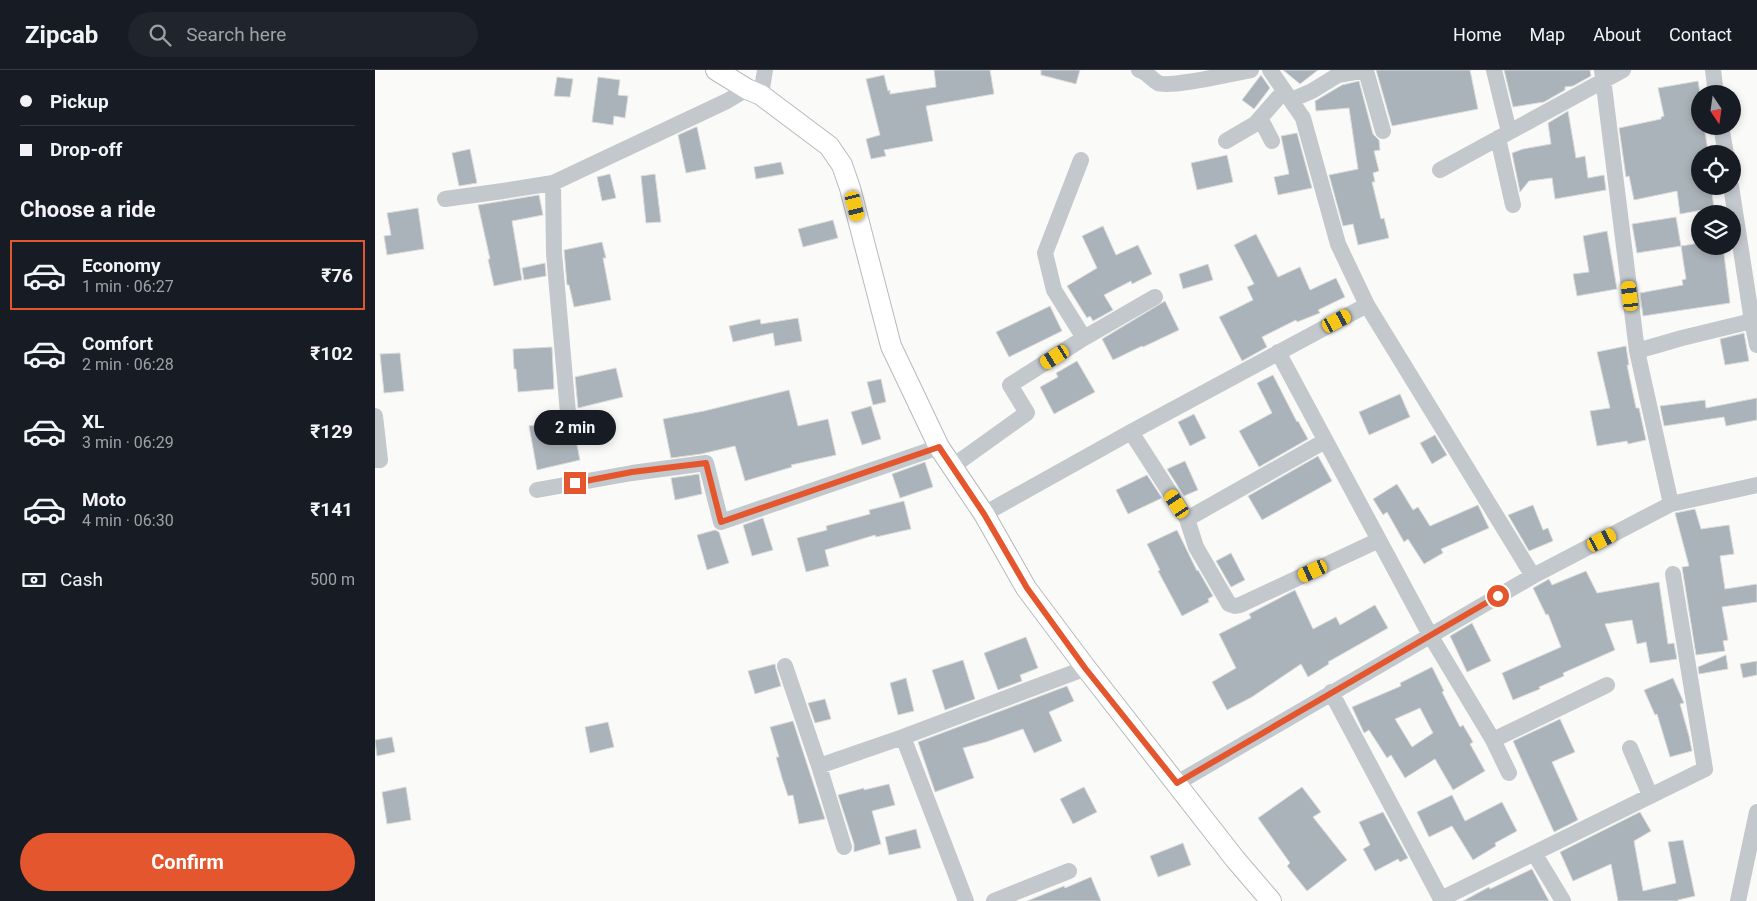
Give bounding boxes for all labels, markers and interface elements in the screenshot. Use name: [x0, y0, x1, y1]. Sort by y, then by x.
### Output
search box: [128, 12, 478, 57]
text: Zipcab: [25, 21, 98, 49]
icon: search: [146, 21, 174, 49]
text: Search here: [186, 23, 286, 46]
text: Home: [1453, 24, 1502, 45]
text: Map: [1530, 24, 1565, 45]
text: About: [1593, 24, 1641, 45]
text: Contact: [1669, 24, 1732, 45]
north arrow: [1691, 85, 1741, 135]
map controls: [1691, 85, 1741, 255]
text: Pickup: [50, 90, 109, 113]
text: Drop-off: [50, 138, 122, 161]
button: locate: [1691, 145, 1741, 195]
car: [844, 190, 865, 222]
text: Choose a ride: [20, 197, 156, 222]
button: layers: [1691, 205, 1741, 255]
icon: car: [22, 253, 67, 298]
text: Economy: [82, 254, 161, 277]
text: ₹76: [321, 264, 353, 287]
text: 1 min · 06:27: [82, 277, 174, 296]
car: [1620, 280, 1639, 312]
car: [1320, 307, 1353, 335]
icon: car: [22, 331, 67, 376]
text: Comfort: [82, 332, 153, 355]
text: ₹102: [310, 342, 353, 365]
car: [1038, 343, 1071, 371]
text: 2 min · 06:28: [82, 355, 174, 374]
icon: car: [22, 409, 67, 454]
text: XL: [82, 410, 104, 433]
callout: 2 min: [534, 410, 616, 446]
text: 2 min: [555, 418, 595, 437]
text: ₹129: [310, 420, 353, 443]
text: 3 min · 06:29: [82, 433, 174, 452]
route end: [564, 472, 586, 494]
icon: car: [22, 487, 67, 532]
car: [1162, 487, 1191, 521]
text: Moto: [82, 488, 126, 511]
text: ₹141: [310, 498, 353, 521]
text: 4 min · 06:30: [82, 511, 174, 530]
car: [1585, 527, 1618, 553]
car: [1296, 558, 1329, 584]
icon: cash: [20, 566, 48, 594]
text: Cash: [60, 568, 103, 591]
text: 500 m: [310, 570, 355, 589]
route start: [1487, 585, 1509, 607]
button: Confirm: [20, 833, 355, 891]

